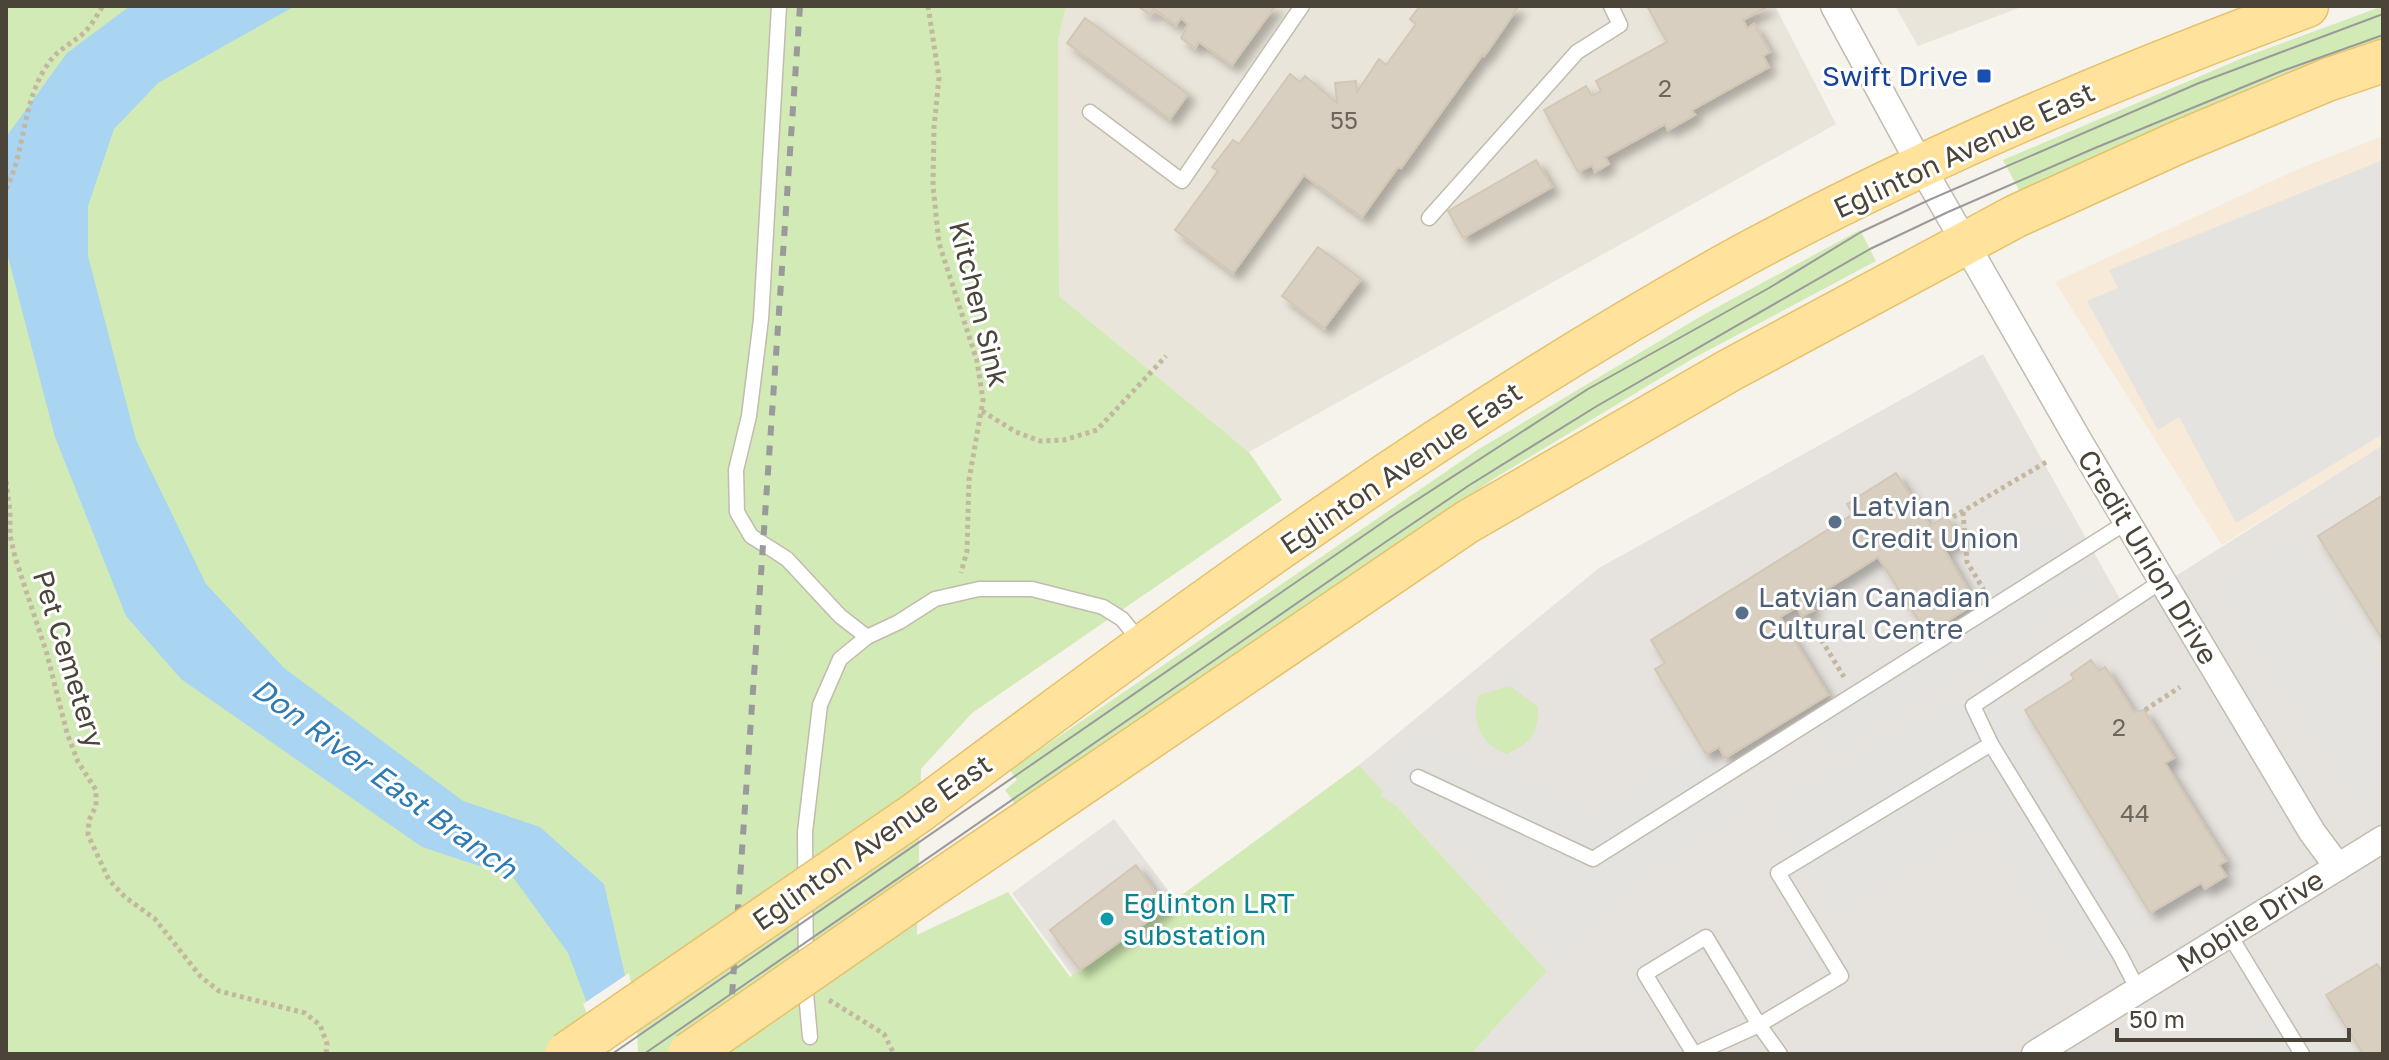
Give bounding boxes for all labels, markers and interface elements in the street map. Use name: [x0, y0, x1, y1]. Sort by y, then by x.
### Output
place label: Swift Drive: [1822, 59, 1968, 92]
marker: Swift Drive: [1975, 67, 1993, 85]
house number: 2: [1658, 73, 1672, 102]
street label: Eglinton Avenue East: [1828, 75, 2100, 225]
house number: 55: [1330, 105, 1358, 134]
street label: Kitchen Sink: [943, 218, 1016, 390]
street label: Eglinton Avenue East: [1274, 374, 1528, 561]
street label: Credit Union Drive: [2071, 443, 2226, 670]
place label: Latvian Credit Union: [1851, 489, 2019, 554]
marker: Latvian Credit Union: [1826, 513, 1844, 531]
street label: Pet Cemetery: [27, 566, 112, 752]
place label: Latvian Canadian Cultural Centre: [1758, 580, 1990, 645]
marker: Latvian Canadian Cultural Centre: [1733, 604, 1751, 622]
water label: Don River East Branch: [245, 670, 525, 887]
house number: 2: [2112, 712, 2126, 741]
street label: Eglinton Avenue East: [746, 747, 998, 937]
house number: 44: [2120, 798, 2150, 827]
street label: Mobile Drive: [2170, 862, 2329, 979]
place label: Eglinton LRT substation: [1123, 886, 1295, 951]
marker: Eglinton LRT substation: [1098, 910, 1116, 928]
scale bar: [2117, 992, 2349, 1042]
text: 50 m: [2129, 1004, 2185, 1033]

